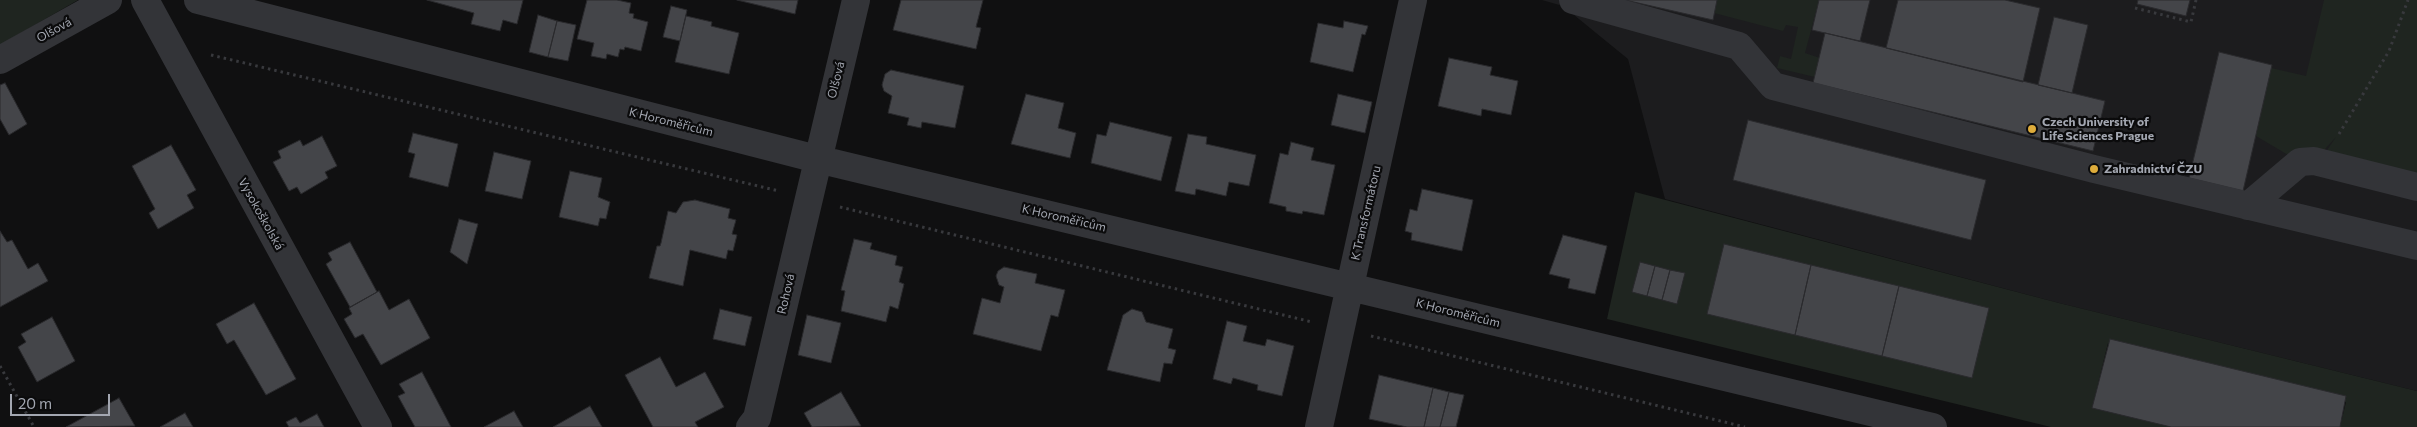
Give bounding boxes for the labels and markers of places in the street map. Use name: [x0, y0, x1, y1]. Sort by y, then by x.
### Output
place label: Czech University of Life Sciences Prague: [2042, 115, 2154, 143]
marker: Czech University of Life Sciences Prague: [2026, 123, 2038, 135]
place label: Zahradnictví ČZU: [2104, 162, 2202, 176]
marker: Zahradnictví ČZU: [2088, 163, 2100, 175]

